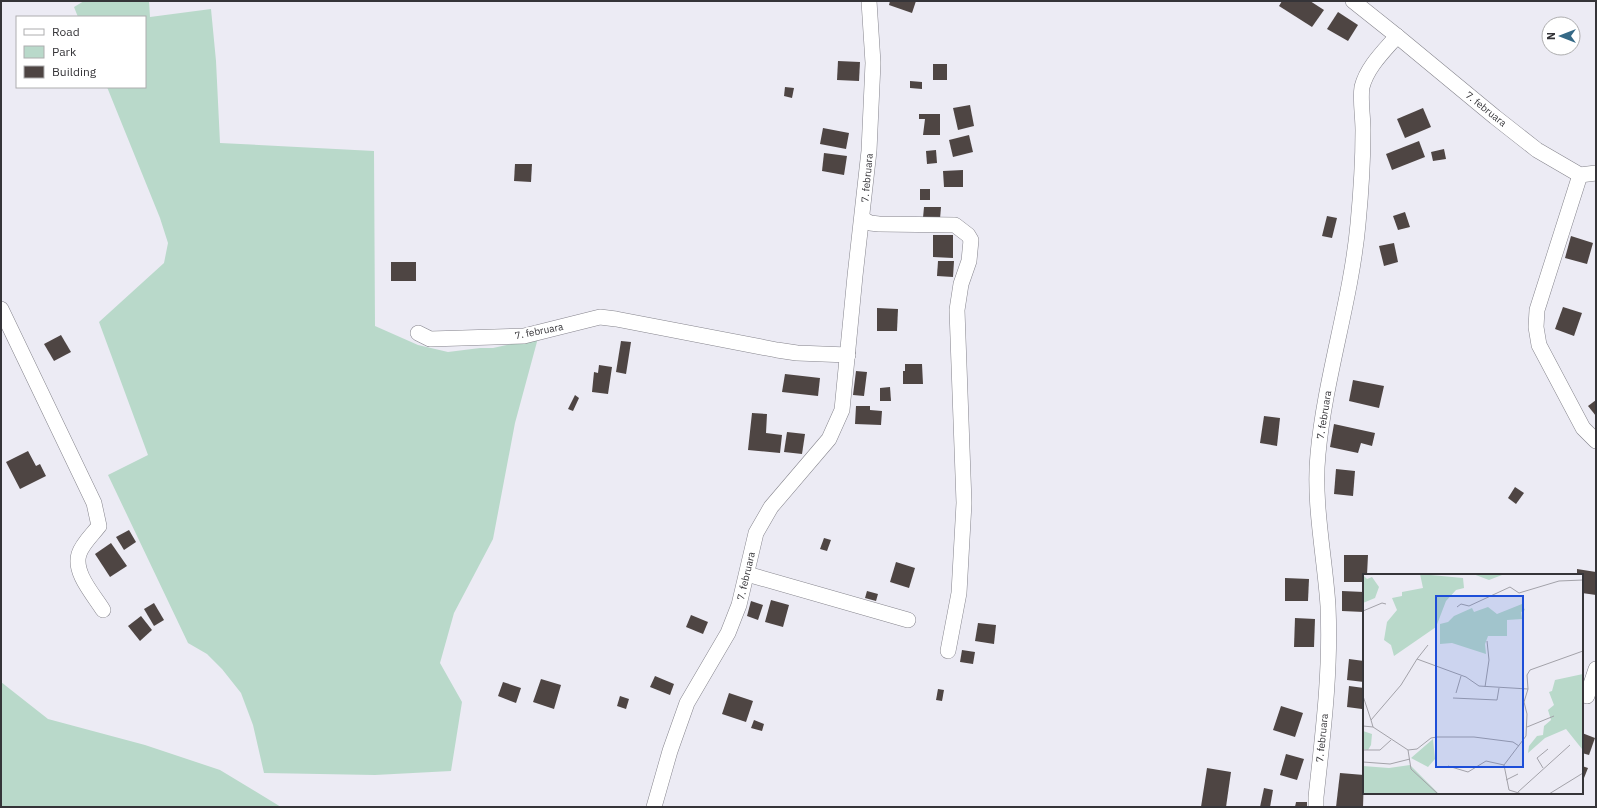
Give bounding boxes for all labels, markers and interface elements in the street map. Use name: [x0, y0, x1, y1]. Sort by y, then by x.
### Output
legend: [16, 16, 146, 88]
north arrow: [1541, 16, 1581, 56]
text: Road: [52, 24, 80, 39]
text: N: [1544, 32, 1558, 40]
text: Park: [52, 44, 77, 59]
text: Building: [52, 64, 97, 79]
street label: 7. februara: [1463, 88, 1510, 130]
street label: 7. februara: [858, 152, 876, 203]
street label: 7. februara: [514, 320, 565, 342]
street label: 7. februara: [1314, 389, 1334, 440]
street label: 7. februara: [734, 550, 758, 601]
inset map: [1363, 574, 1583, 794]
street label: 7. februara: [1313, 712, 1331, 763]

